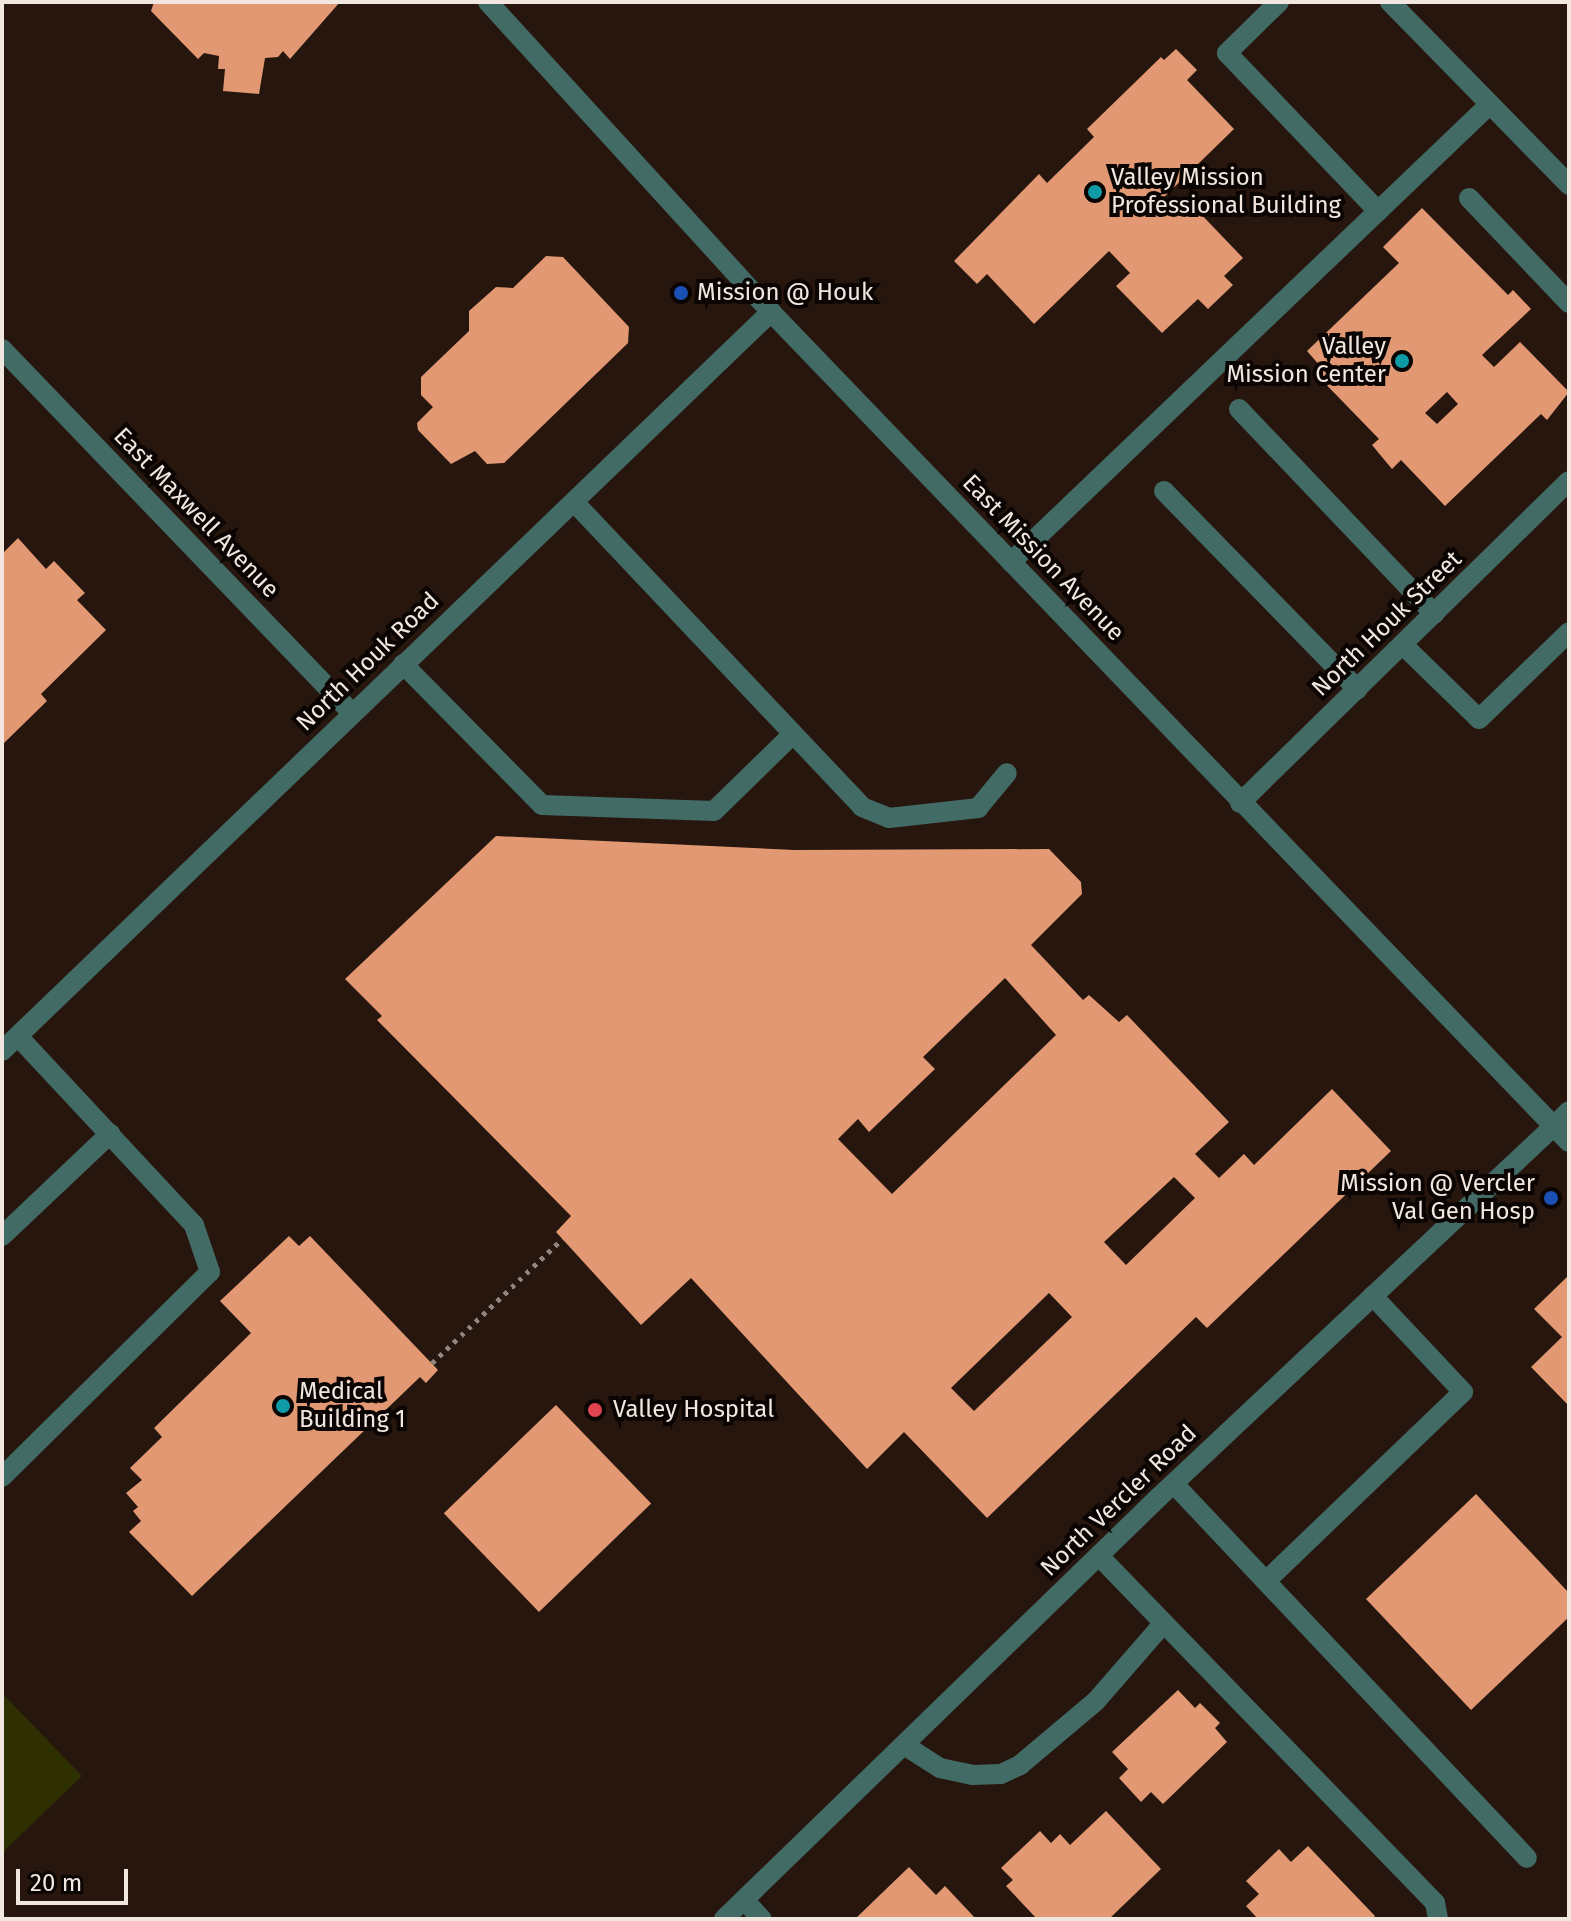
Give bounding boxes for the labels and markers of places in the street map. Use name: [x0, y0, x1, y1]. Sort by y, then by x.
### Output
place label: Valley Mission Professional Building: [1111, 164, 1341, 220]
marker: Valley Mission Professional Building: [1086, 183, 1104, 201]
place label: Mission @ Houk: [697, 279, 873, 307]
marker: Mission @ Houk: [672, 284, 690, 302]
place label: Valley Mission Center: [1226, 333, 1386, 389]
marker: Valley Mission Center: [1393, 352, 1411, 370]
place label: Mission @ Vercler Val Gen Hosp: [1340, 1170, 1535, 1226]
marker: Mission @ Vercler Val Gen Hosp: [1542, 1189, 1560, 1207]
place label: Medical Building 1: [299, 1378, 406, 1434]
place label: Valley Hospital: [613, 1396, 774, 1424]
marker: Medical Building 1: [274, 1397, 292, 1415]
marker: Valley Hospital: [584, 1399, 606, 1421]

